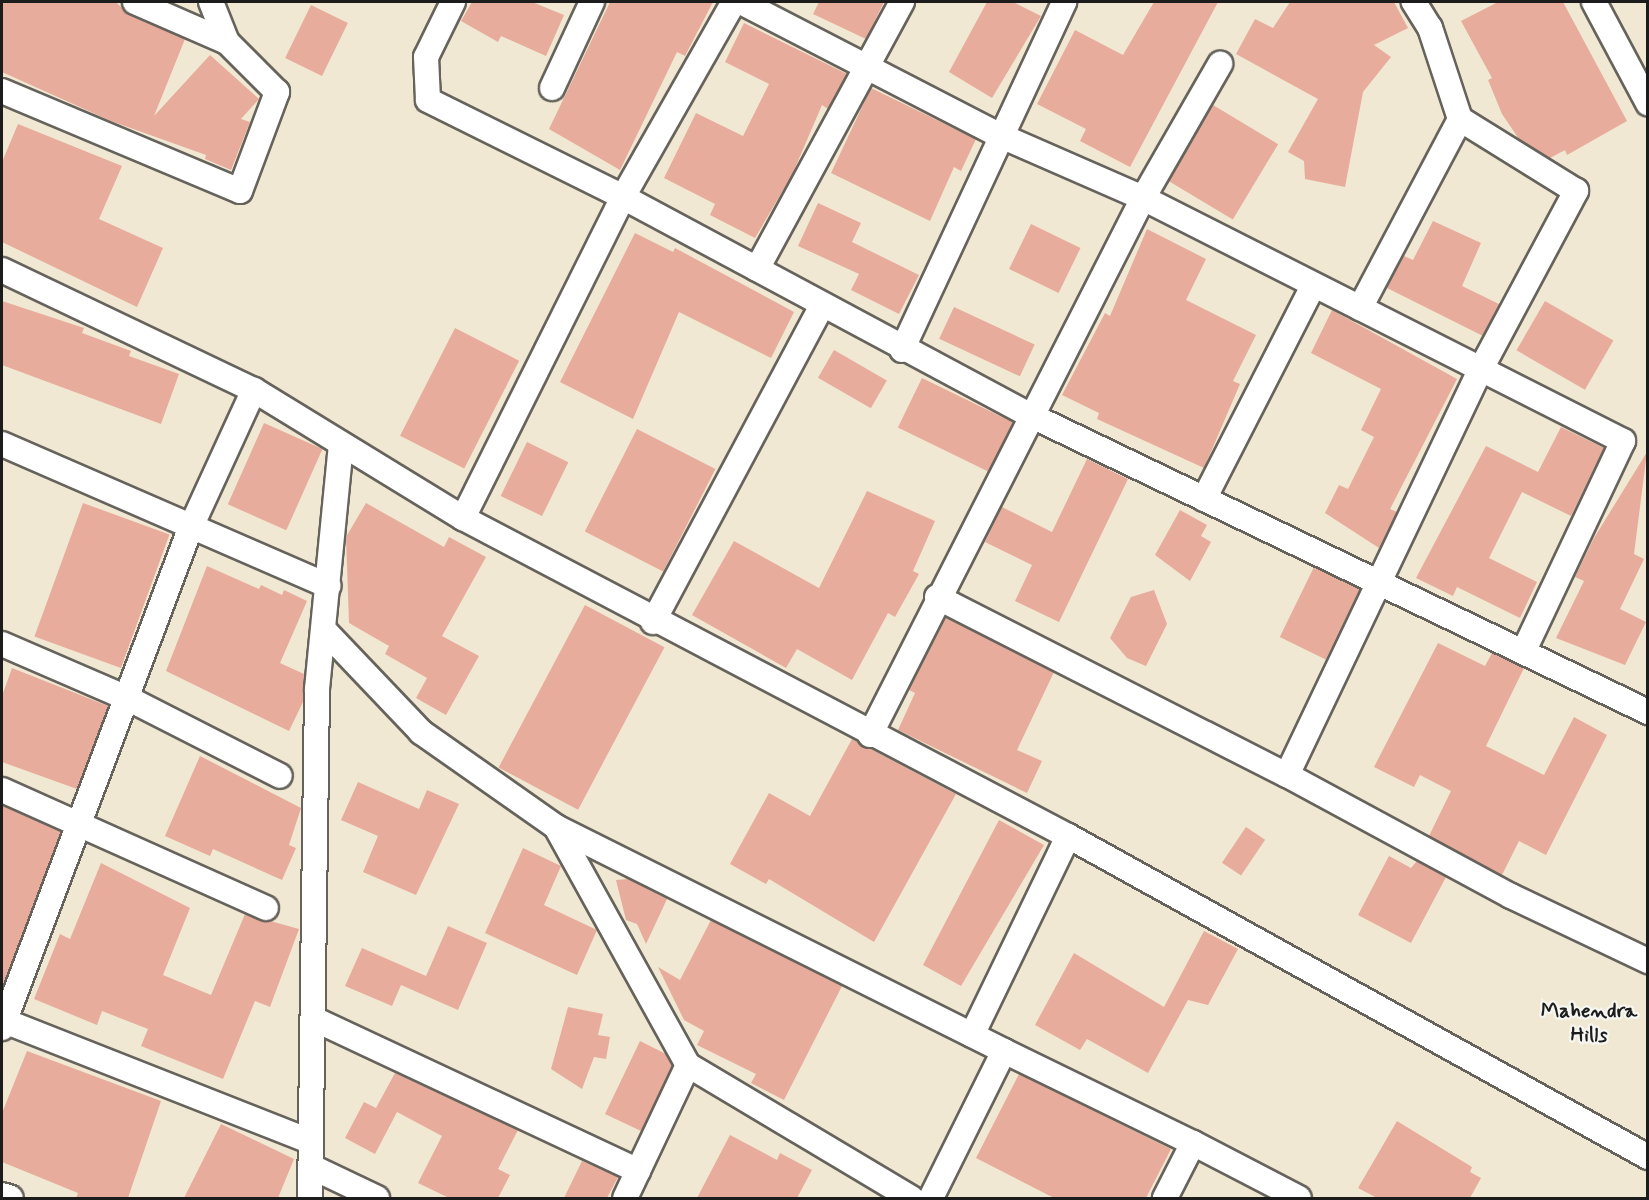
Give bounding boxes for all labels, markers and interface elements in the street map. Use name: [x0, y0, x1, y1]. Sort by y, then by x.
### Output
district label: Mahendra Hills: [1541, 998, 1637, 1048]

